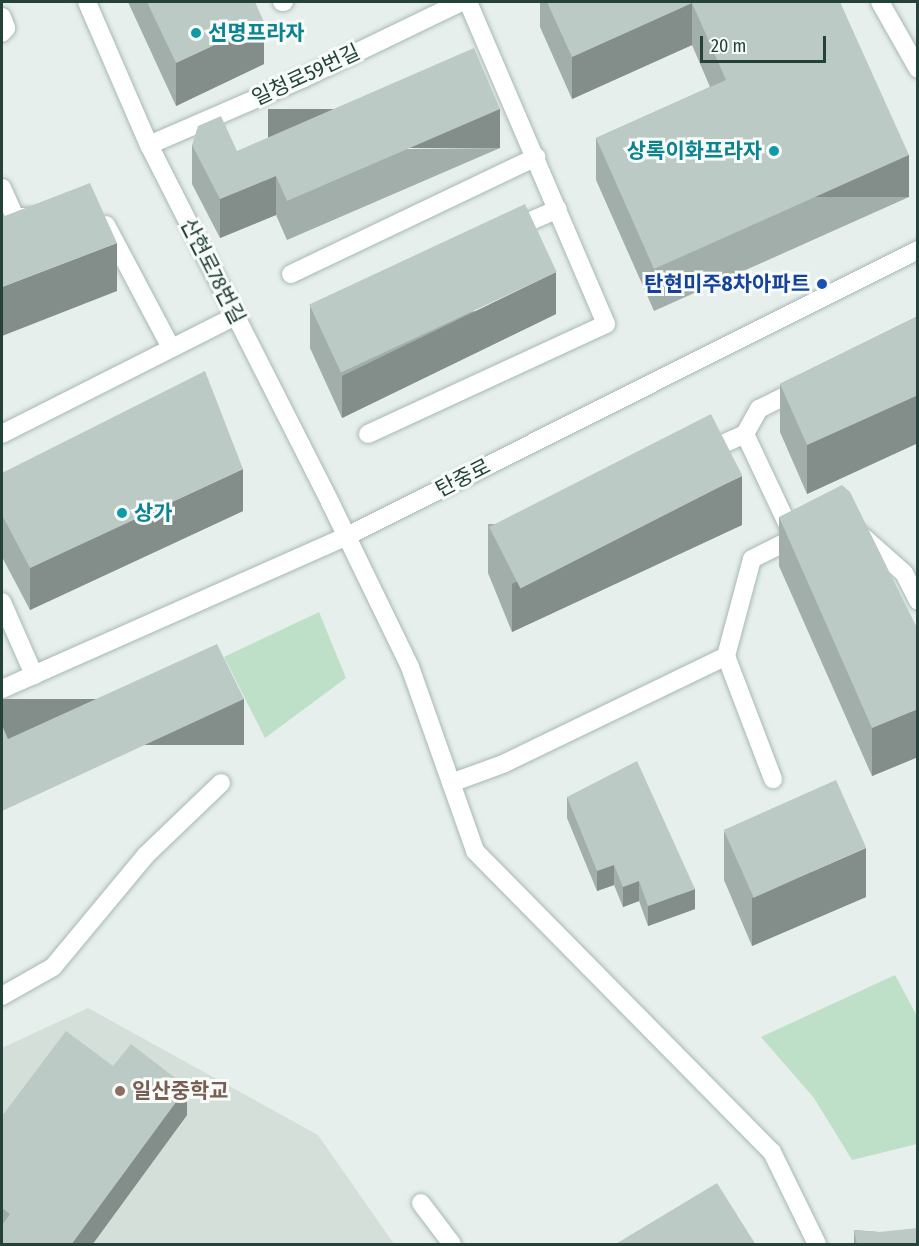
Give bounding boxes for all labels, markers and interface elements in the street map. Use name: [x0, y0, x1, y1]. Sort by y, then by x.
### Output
place label: 선명프라자: [208, 20, 305, 46]
scale bar: [703, 24, 829, 62]
marker: 선명프라자: [189, 26, 203, 40]
text: 20 m: [711, 35, 746, 57]
street label: 일청로59번길: [248, 39, 364, 111]
place label: 상록이화프라자: [627, 138, 762, 164]
marker: 상록이화프라자: [767, 144, 781, 158]
street label: 산현로78번길: [176, 214, 250, 328]
place label: 탄현미주8차아파트: [644, 271, 810, 297]
marker: 탄현미주8차아파트: [815, 277, 829, 291]
street label: 탄중로: [431, 454, 495, 502]
place label: 상가: [134, 500, 173, 526]
marker: 상가: [115, 506, 129, 520]
place label: 일산중학교: [132, 1078, 229, 1104]
marker: 일산중학교: [113, 1084, 127, 1098]

